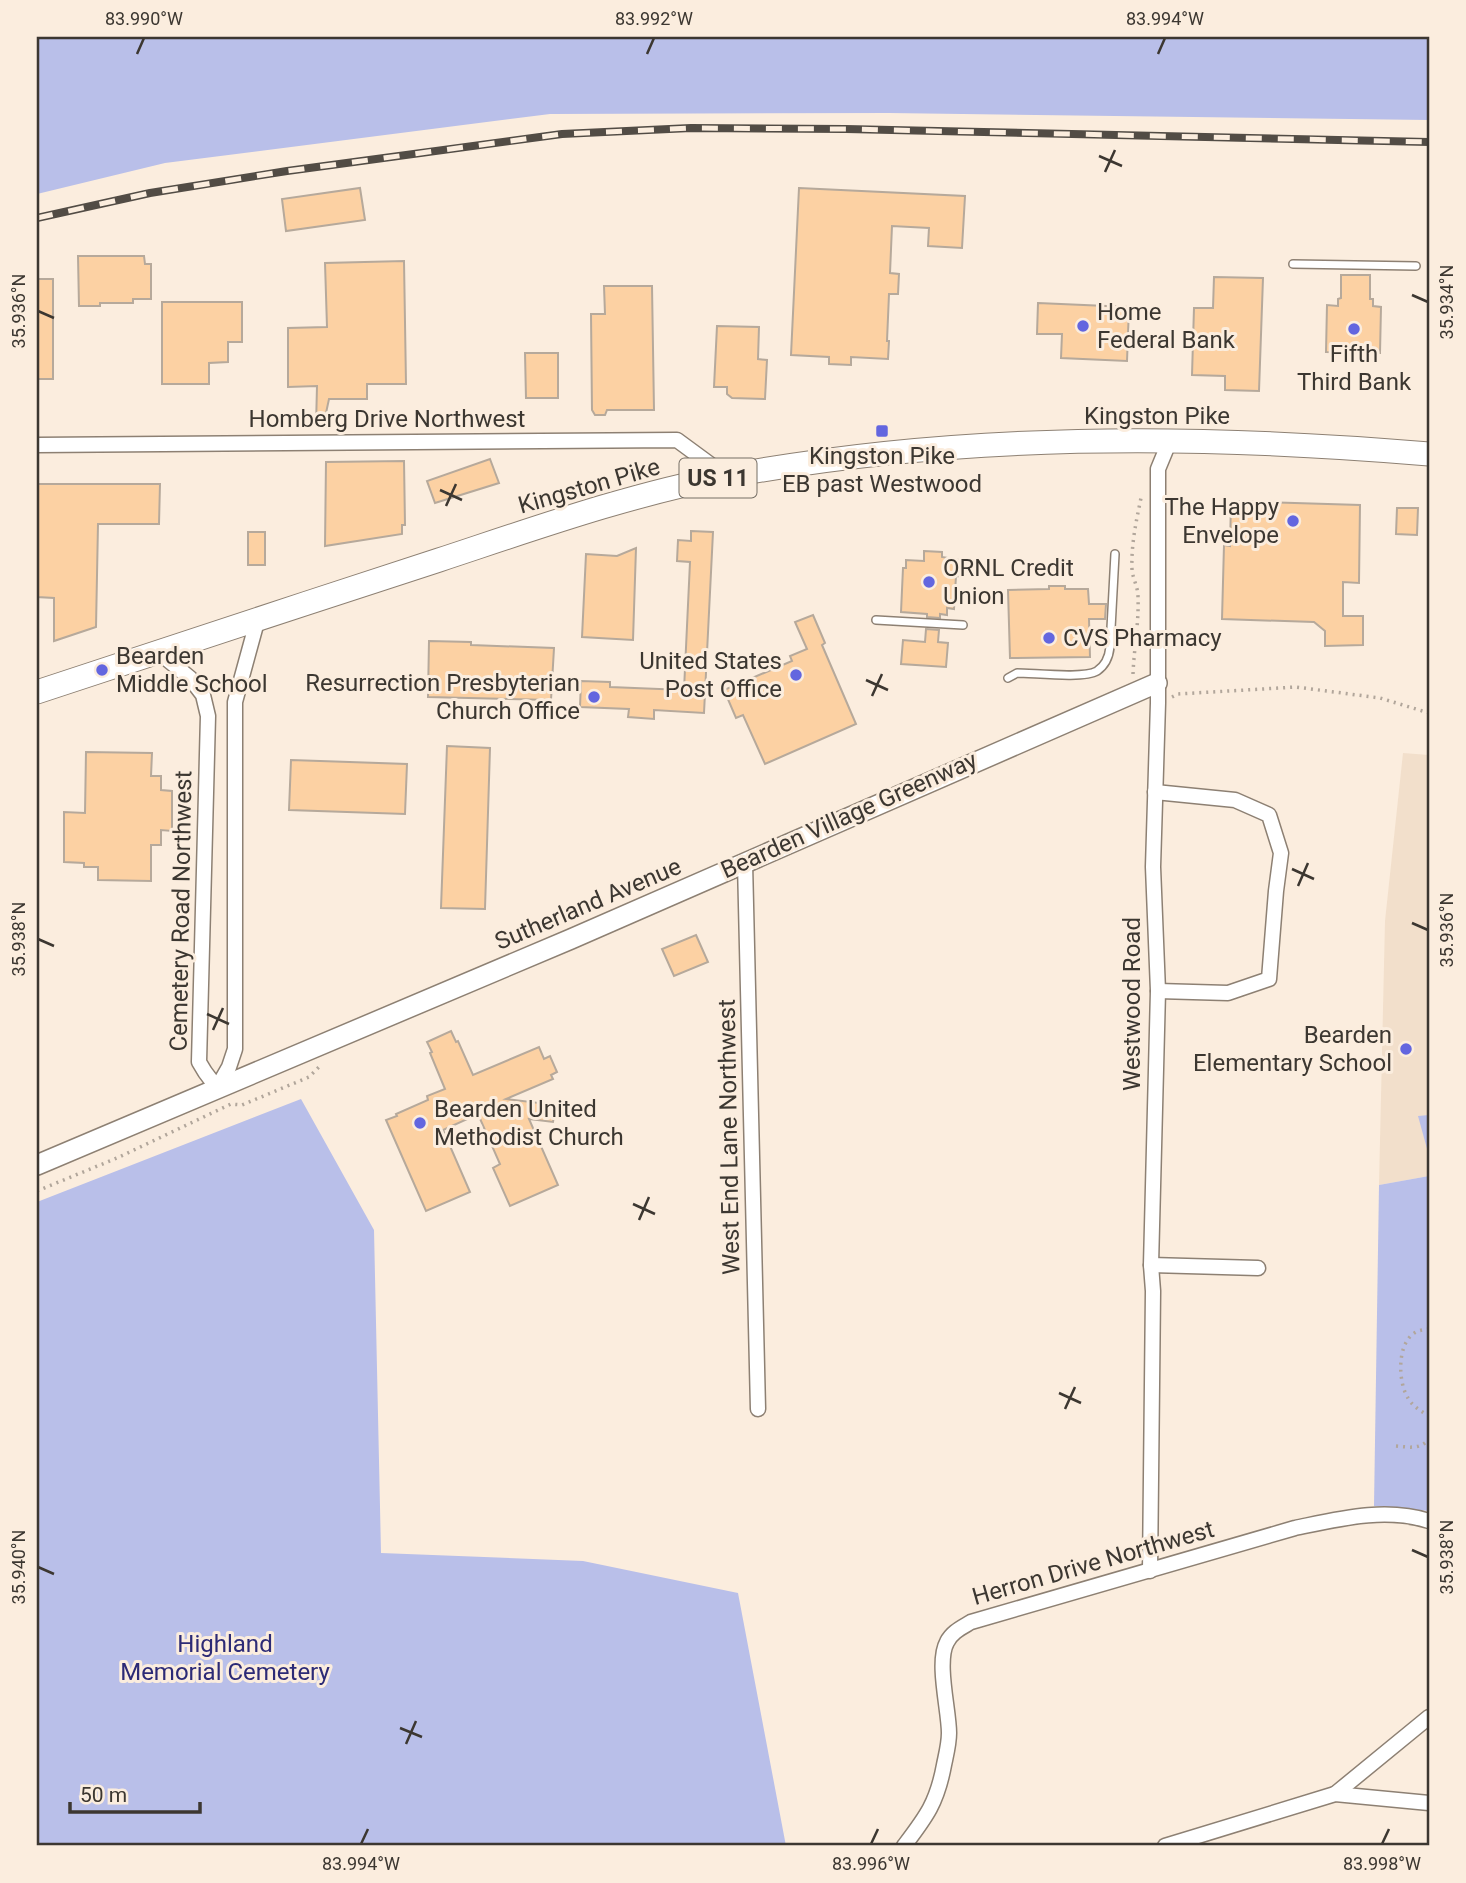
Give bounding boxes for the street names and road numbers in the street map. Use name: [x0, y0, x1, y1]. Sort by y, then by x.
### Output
street label: Kingston Pike: [1084, 402, 1230, 430]
street label: Homberg Drive Northwest: [249, 405, 526, 433]
street label: Kingston Pike: [515, 452, 663, 520]
road number: US 11: [680, 458, 756, 498]
street label: Bearden Village Greenway: [717, 746, 982, 884]
street label: Cemetery Road Northwest: [165, 770, 197, 1052]
street label: Sutherland Avenue: [491, 852, 685, 956]
street label: Westwood Road: [1118, 917, 1146, 1091]
street label: West End Lane Northwest: [713, 999, 745, 1275]
street label: Herron Drive Northwest: [969, 1515, 1217, 1611]

